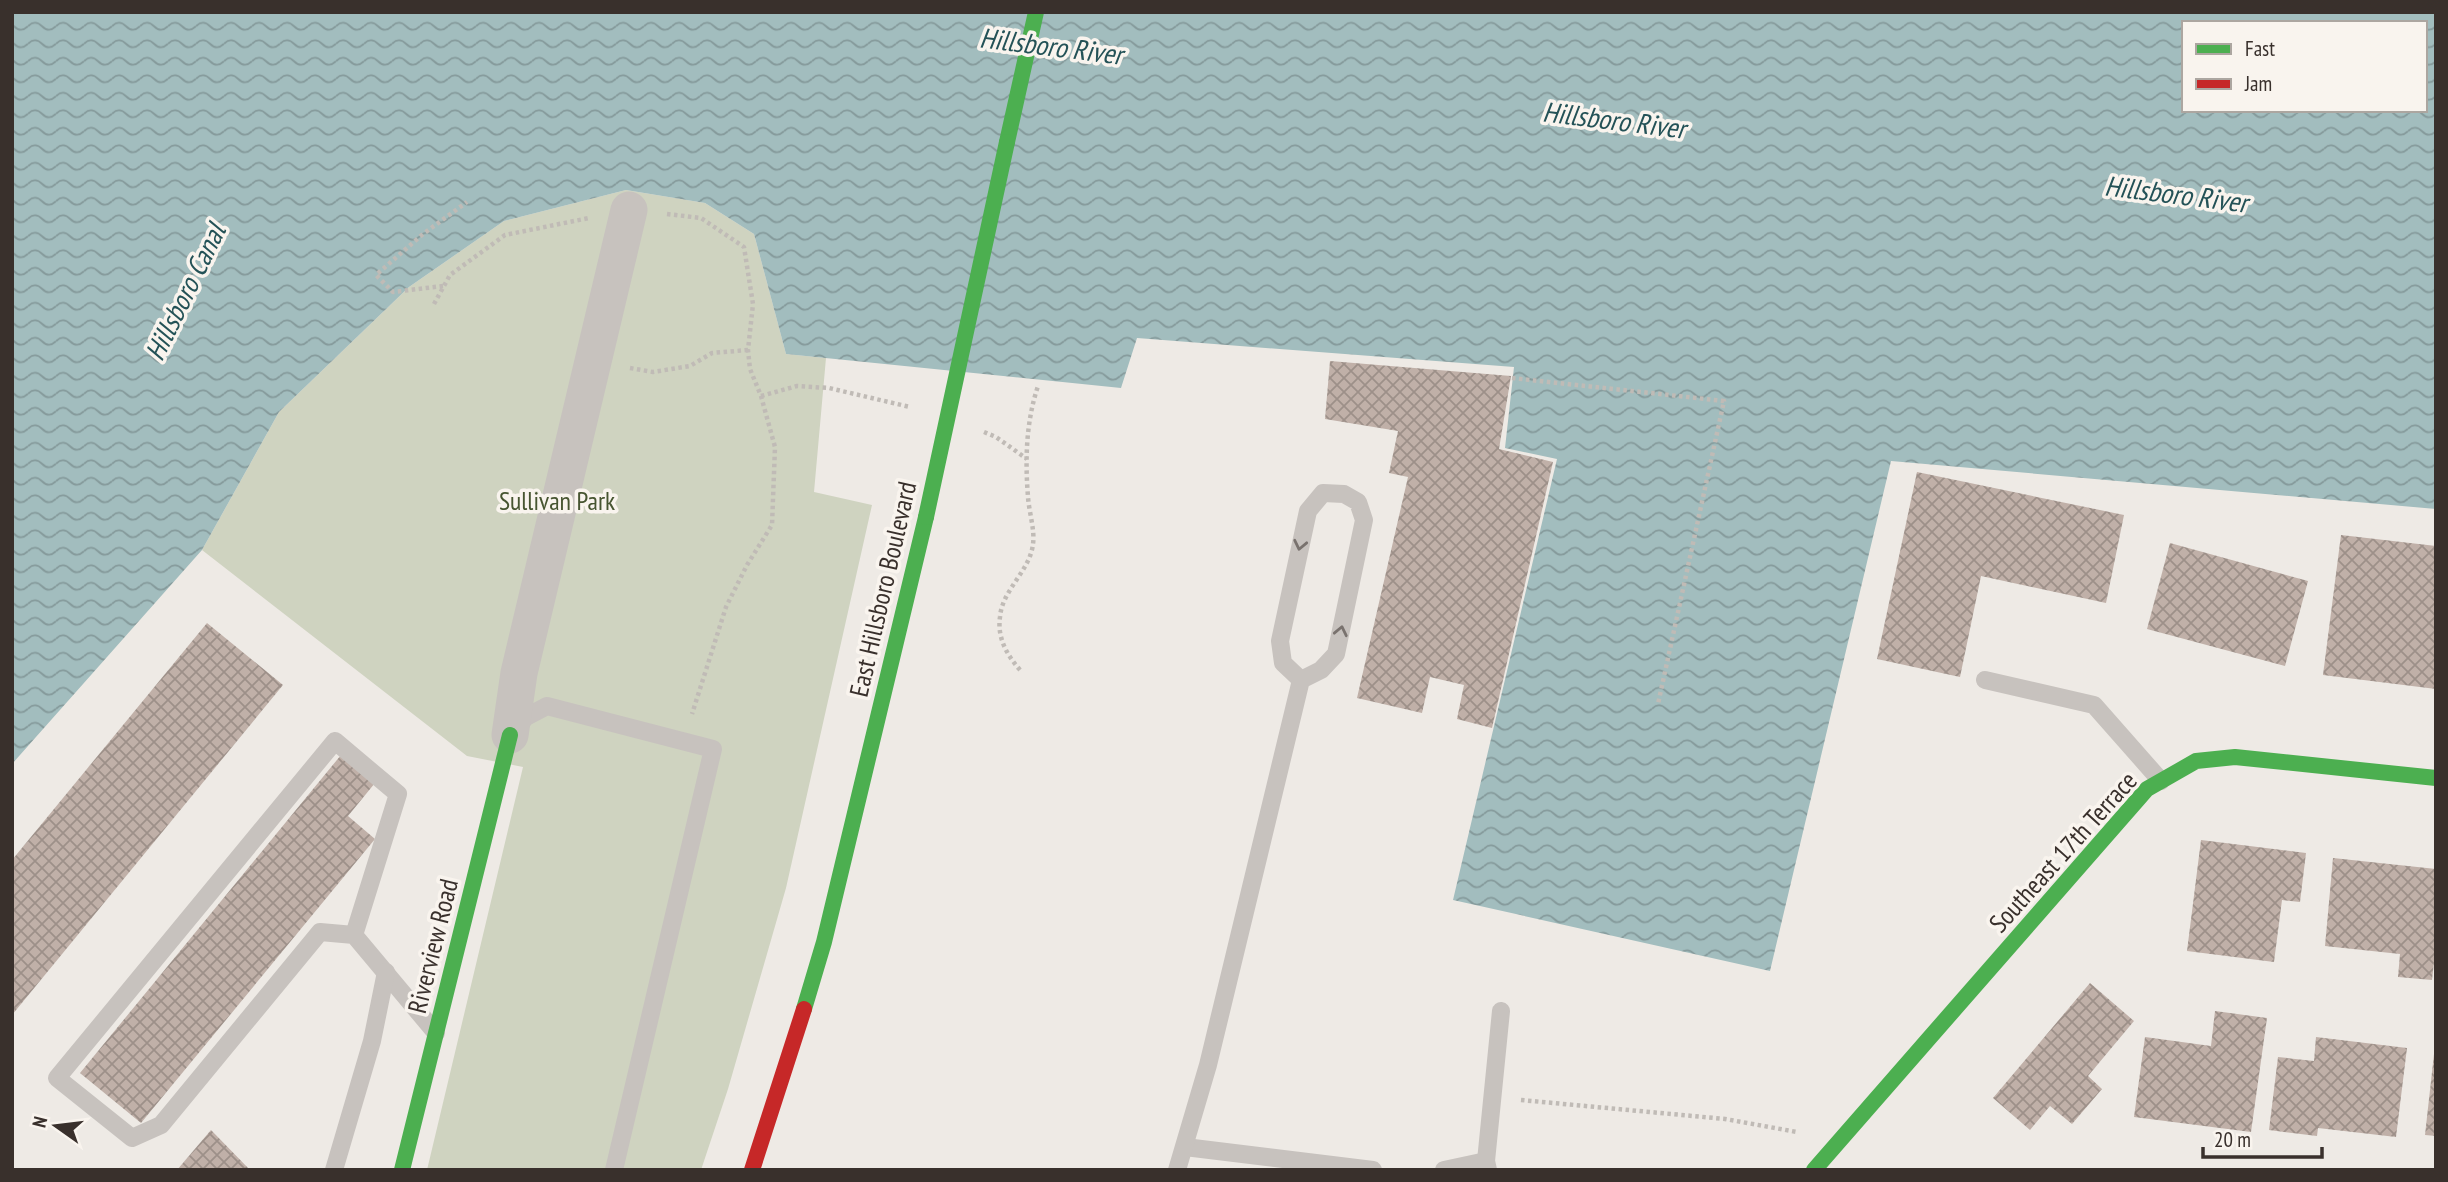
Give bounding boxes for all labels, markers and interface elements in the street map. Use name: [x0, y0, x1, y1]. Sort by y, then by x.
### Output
water label: Hillsboro River: [978, 18, 1129, 73]
legend: [2182, 21, 2427, 112]
text: Fast: [2245, 35, 2275, 62]
text: Jam: [2244, 70, 2272, 97]
water label: Hillsboro River: [1541, 92, 1692, 147]
water label: Hillsboro River: [2103, 166, 2254, 221]
water label: Hillsboro Canal: [136, 215, 235, 366]
street label: East Hillsboro Boulevard: [842, 478, 923, 700]
park label: Sullivan Park: [499, 484, 615, 517]
one-way arrow: [1294, 539, 1309, 551]
one-way arrow: [1332, 625, 1347, 637]
street label: Southeast 17th Terrace: [1982, 764, 2144, 939]
street label: Riverview Road: [400, 875, 465, 1016]
north arrow: [21, 1091, 91, 1161]
text: N: [27, 1114, 52, 1130]
scale bar: [2203, 1116, 2322, 1160]
text: 20 m: [2214, 1126, 2251, 1153]

